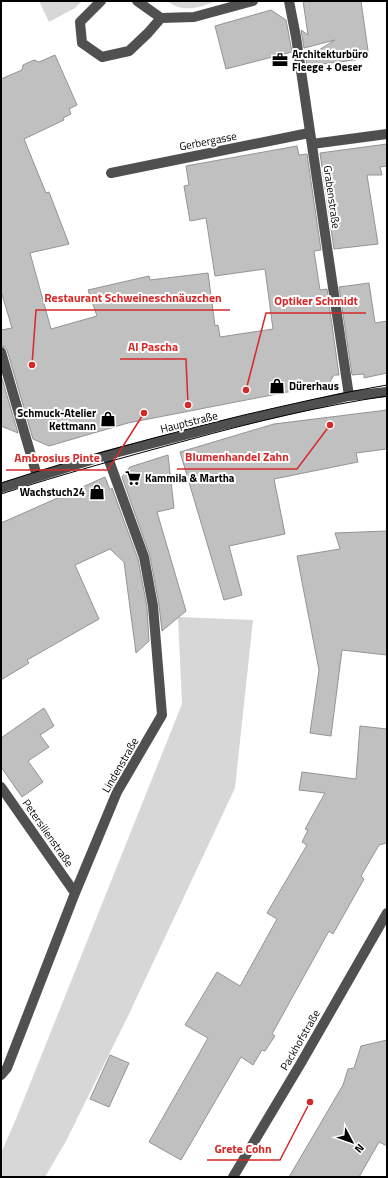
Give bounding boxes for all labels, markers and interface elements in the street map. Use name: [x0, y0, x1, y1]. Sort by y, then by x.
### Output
place label: Architekturbüro Fleege + Oeser: [292, 46, 368, 75]
office icon: Architekturbüro Fleege + Oeser: [271, 51, 289, 69]
street label: Gerbergasse: [178, 128, 238, 154]
street label: Grabenstraße: [320, 164, 344, 230]
callout: Restaurant Schweineschnäuzchen: [36, 286, 230, 310]
text: Restaurant Schweineschnäuzchen: [44, 288, 222, 307]
callout: Optiker Schmidt: [266, 289, 366, 313]
text: Optiker Schmidt: [274, 291, 359, 310]
callout: Al Pascha: [120, 335, 186, 359]
text: Al Pascha: [128, 337, 178, 356]
shop icon: Dürerhaus: [268, 377, 286, 395]
place label: Dürerhaus: [289, 378, 339, 394]
place label: Schmuck-Atelier Kettmann: [17, 405, 96, 434]
street label: Hauptstraße: [159, 407, 220, 437]
shop icon: Schmuck-Atelier Kettmann: [99, 410, 117, 428]
callout: Blumenhandel Zahn: [177, 445, 297, 469]
callout: Ambrosius Pinte: [6, 446, 108, 470]
text: Blumenhandel Zahn: [185, 447, 289, 466]
text: Ambrosius Pinte: [14, 448, 100, 467]
supermarket icon: Kammila & Martha: [124, 469, 142, 487]
place label: Kammila & Martha: [145, 470, 235, 486]
shop icon: Wachstuch24: [88, 483, 106, 501]
place label: Wachstuch24: [20, 484, 85, 500]
street label: Lindenstraße: [98, 734, 142, 795]
street label: Petersilienstraße: [19, 796, 78, 870]
street label: Packhofstraße: [276, 1006, 324, 1073]
north arrow: [332, 1122, 372, 1162]
callout: Grete Cohn: [207, 1136, 280, 1160]
text: Grete Cohn: [214, 1139, 272, 1158]
text: N: [351, 1140, 368, 1157]

